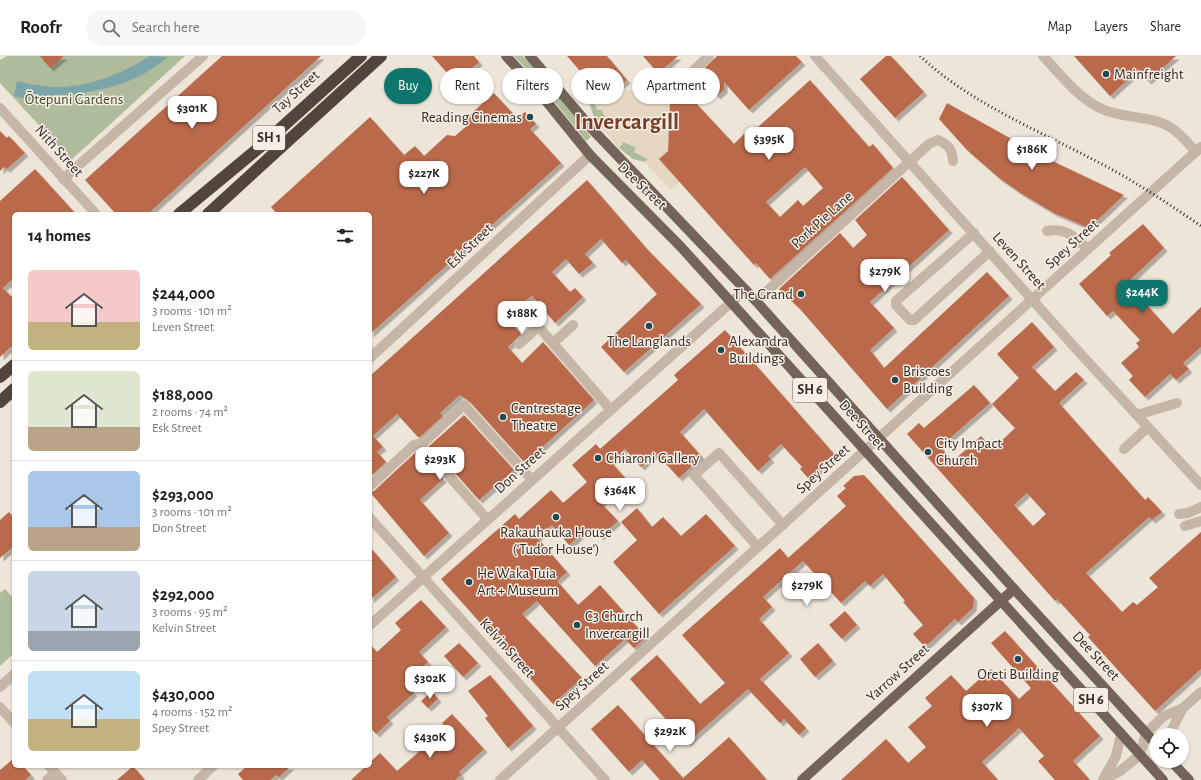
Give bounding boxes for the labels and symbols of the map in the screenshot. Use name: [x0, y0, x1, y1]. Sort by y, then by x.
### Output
street label: Tay Street: [270, 67, 322, 117]
place label: Mainfreight: [1114, 67, 1184, 82]
marker: Mainfreight: [1101, 69, 1111, 79]
park label: Ōtepuni Gardens: [25, 91, 123, 107]
pin: $301K: [164, 96, 220, 130]
place label: Reading Cinemas: [421, 110, 522, 125]
district label: Invercargill: [575, 111, 679, 134]
marker: Reading Cinemas: [525, 112, 535, 122]
street label: Nith Street: [32, 122, 86, 180]
road number: SH 1: [253, 126, 285, 150]
pin: $395K: [741, 127, 797, 161]
pin: $186K: [1004, 137, 1060, 171]
street label: Dee Street: [615, 159, 669, 213]
pin: $227K: [396, 161, 452, 195]
street label: Pork Pie Lane: [788, 189, 856, 251]
street label: Spey Street: [1043, 216, 1102, 272]
street label: Esk Street: [444, 221, 496, 271]
street label: Leven Street: [989, 229, 1049, 293]
pin: $279K: [857, 259, 913, 293]
pin: $244K: [1114, 280, 1170, 314]
place label: The Grand: [733, 287, 793, 302]
marker: The Grand: [796, 289, 806, 299]
pin: $188K: [494, 301, 550, 335]
marker: The Langlands: [644, 321, 654, 331]
place label: The Langlands: [607, 334, 691, 349]
place label: Alexandra Buildings: [729, 334, 789, 366]
marker: Alexandra Buildings: [716, 345, 726, 355]
place label: Briscoes Building: [903, 364, 953, 396]
marker: Briscoes Building: [890, 375, 900, 385]
road number: SH 6: [793, 378, 827, 402]
street label: Dee Street: [836, 397, 888, 453]
place label: Centrestage Theatre: [511, 401, 581, 433]
marker: Centrestage Theatre: [498, 412, 508, 422]
place label: City Impact Church: [936, 436, 1002, 468]
street label: Spey Street: [794, 441, 853, 497]
street label: Don Street: [492, 443, 548, 496]
pin: $293K: [412, 447, 468, 481]
marker: City Impact Church: [923, 447, 933, 457]
place label: Chiaroni Gallery: [606, 451, 700, 466]
marker: Chiaroni Gallery: [593, 453, 603, 463]
pin: $364K: [592, 478, 648, 512]
marker: Rakauhauka House (‘Tudor House’): [551, 512, 561, 522]
place label: Rakauhauka House (‘Tudor House’): [500, 525, 612, 557]
place label: He Waka Tuia Art + Museum: [477, 566, 558, 598]
pin: $279K: [779, 573, 835, 607]
marker: He Waka Tuia Art + Museum: [464, 577, 474, 587]
place label: C3 Church Invercargill: [585, 609, 650, 641]
street label: Kelvin Street: [477, 615, 537, 681]
marker: C3 Church Invercargill: [572, 620, 582, 630]
street label: Dee Street: [1070, 628, 1123, 684]
street label: Yarrow Street: [864, 641, 932, 705]
marker: Oreti Building: [1013, 654, 1023, 664]
street label: Spey Street: [553, 658, 612, 714]
pin: $302K: [402, 666, 458, 700]
place label: Oreti Building: [977, 667, 1060, 682]
road number: SH 6: [1074, 688, 1108, 712]
pin: $307K: [959, 694, 1015, 728]
pin: $292K: [642, 719, 698, 753]
pin: $430K: [402, 725, 458, 759]

